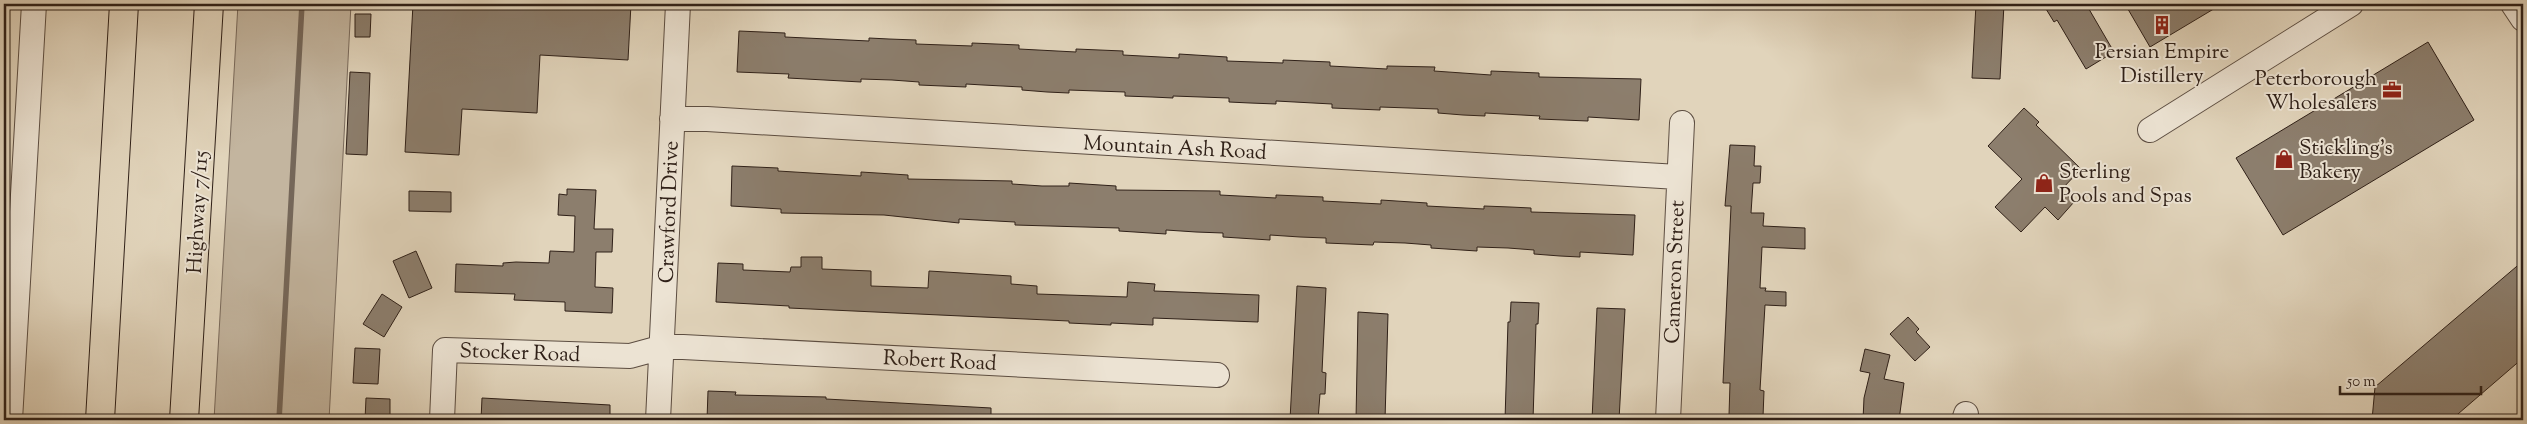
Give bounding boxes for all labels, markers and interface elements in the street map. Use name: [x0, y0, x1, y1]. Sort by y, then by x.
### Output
building icon: Persian Empire Distillery: [2151, 14, 2173, 36]
place label: Persian Empire Distillery: [2095, 38, 2229, 92]
place label: Peterborough Wholesalers: [2255, 65, 2377, 119]
office icon: Peterborough Wholesalers: [2381, 79, 2403, 101]
street label: Mountain Ash Road: [1082, 129, 1268, 169]
place label: Stickling's Bakery: [2299, 134, 2393, 188]
street label: Crawford Drive: [653, 140, 687, 284]
shop icon: Stickling's Bakery: [2273, 148, 2295, 170]
street label: Highway 7/115: [181, 150, 217, 274]
place label: Sterling Pools and Spas: [2059, 158, 2192, 212]
shop icon: Sterling Pools and Spas: [2033, 172, 2055, 194]
street label: Cameron Street: [1658, 200, 1693, 344]
street label: Stocker Road: [459, 337, 581, 371]
street label: Robert Road: [882, 344, 998, 380]
scale bar: [2340, 364, 2481, 396]
text: 50 m: [2346, 372, 2376, 393]

